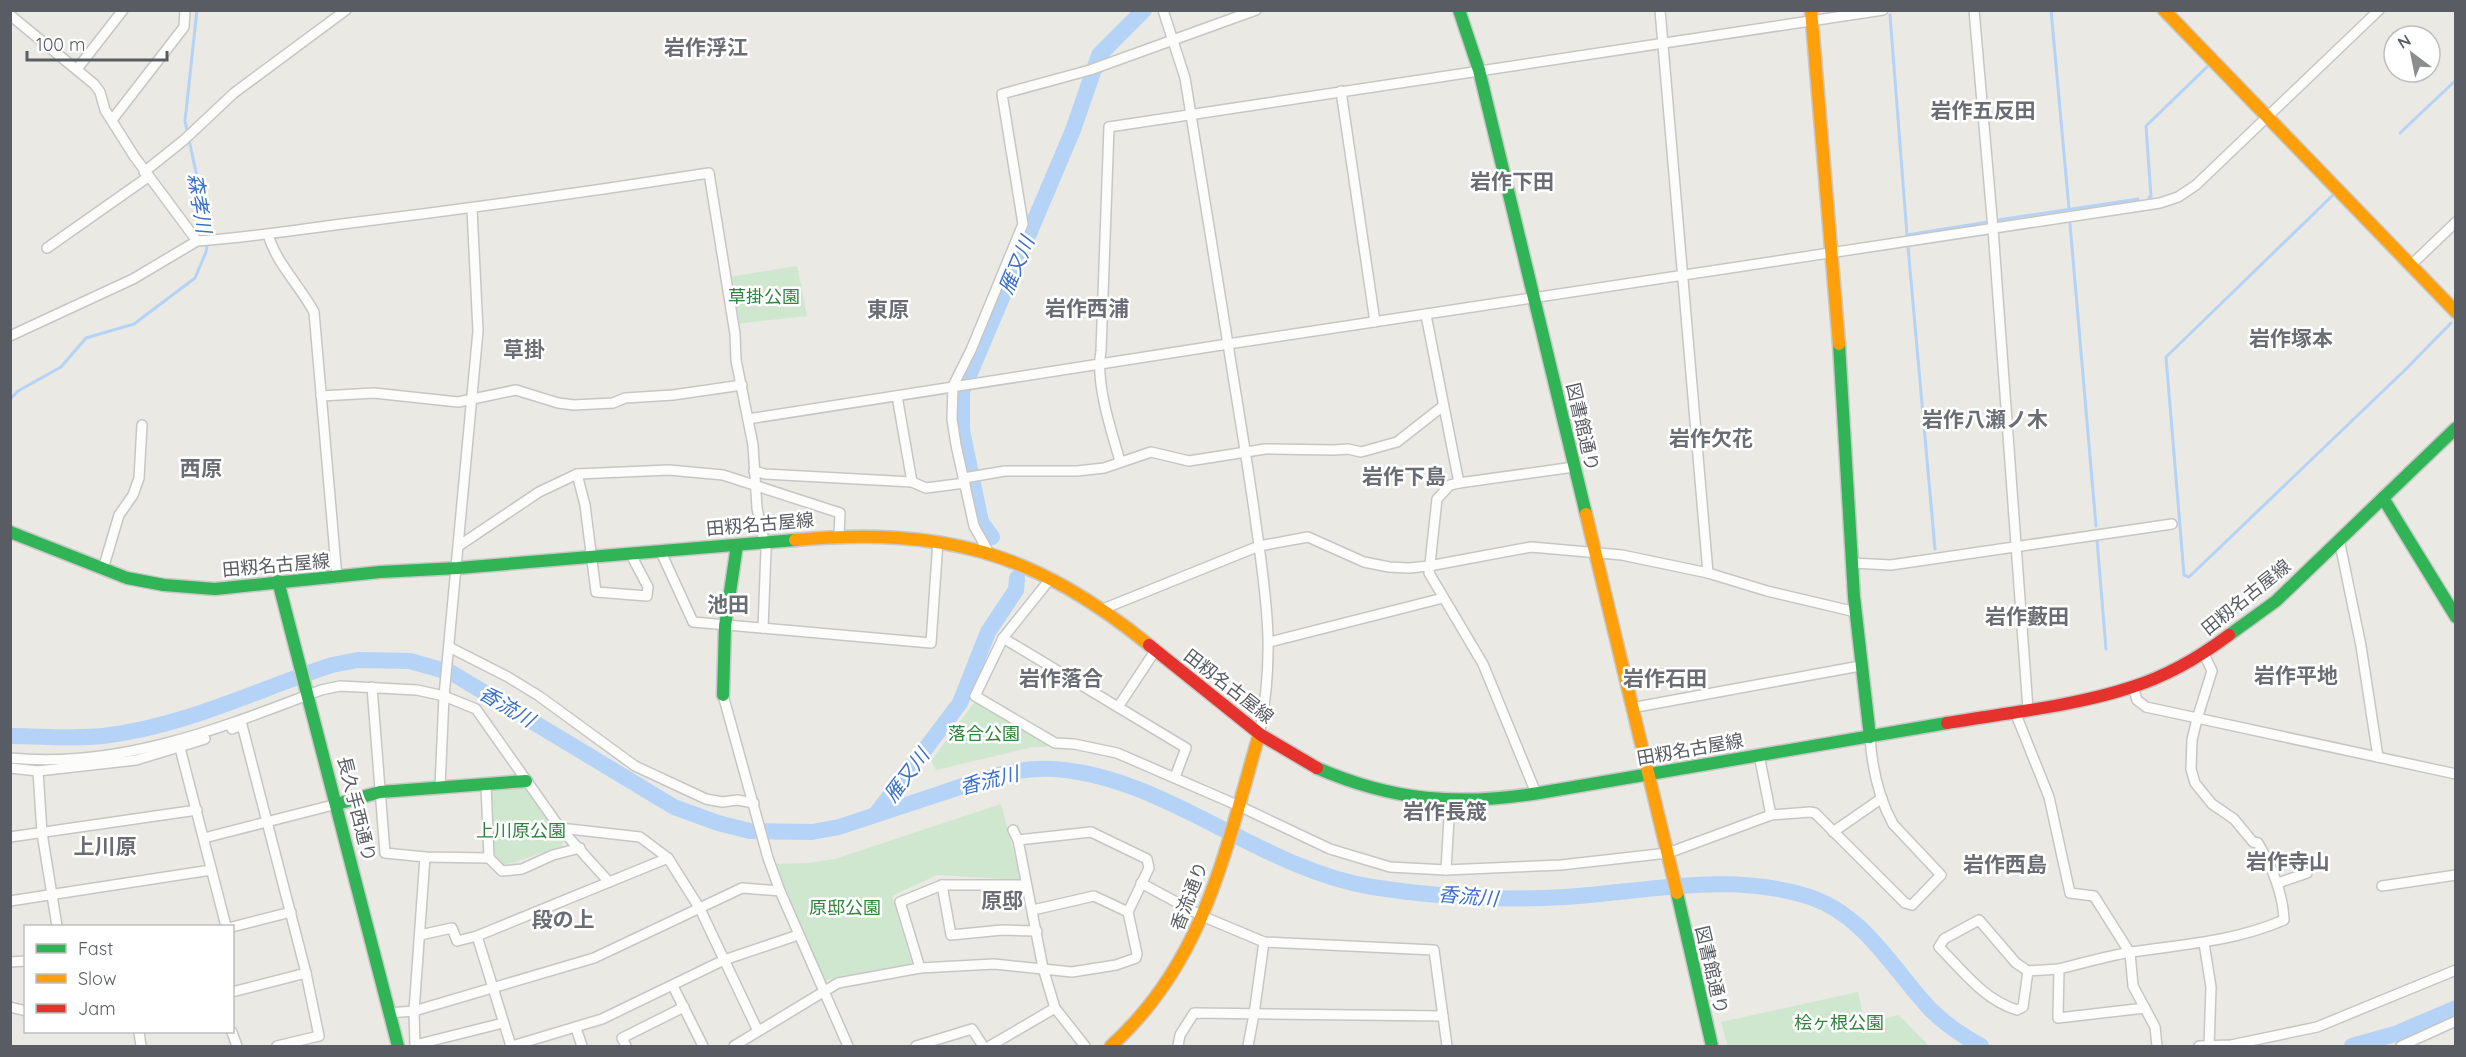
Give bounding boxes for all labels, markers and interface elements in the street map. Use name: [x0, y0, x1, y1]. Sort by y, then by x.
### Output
scale bar: [27, 24, 166, 62]
north arrow: [2382, 24, 2442, 84]
text: N: [2394, 30, 2414, 53]
text: 100 m: [36, 33, 85, 56]
district label: 岩作浮江: [664, 34, 748, 60]
district label: 岩作五反田: [1931, 97, 2036, 123]
district label: 岩作下田: [1470, 168, 1554, 194]
water label: 森孝川: [183, 171, 217, 237]
water label: 雁又川: [993, 231, 1040, 297]
park label: 草掛公園: [728, 285, 800, 308]
district label: 岩作西浦: [1045, 295, 1129, 321]
district label: 東原: [867, 296, 909, 322]
district label: 岩作塚本: [2249, 325, 2333, 351]
district label: 草掛: [503, 336, 545, 362]
street label: 図書館通り: [1562, 381, 1604, 473]
district label: 岩作八瀬ノ木: [1922, 406, 2048, 432]
district label: 岩作欠花: [1669, 425, 1753, 451]
district label: 西原: [180, 455, 222, 481]
district label: 岩作下島: [1362, 463, 1446, 489]
street label: 田籾名古屋線: [705, 508, 815, 540]
street label: 田籾名古屋線: [221, 549, 331, 581]
street label: 田籾名古屋線: [2197, 554, 2295, 640]
district label: 池田: [707, 591, 749, 617]
district label: 岩作藪田: [1985, 603, 2069, 629]
street label: 田籾名古屋線: [1179, 644, 1279, 728]
district label: 岩作平地: [2254, 662, 2338, 688]
district label: 岩作落合: [1019, 665, 1103, 691]
district label: 岩作石田: [1623, 665, 1707, 691]
water label: 香流川: [475, 680, 541, 733]
park label: 落合公園: [948, 722, 1020, 745]
street label: 田籾名古屋線: [1635, 728, 1745, 770]
water label: 雁又川: [878, 742, 935, 806]
street label: 長久手西通り: [333, 754, 381, 864]
water label: 香流川: [957, 760, 1023, 799]
district label: 岩作長筬: [1403, 798, 1487, 824]
park label: 上川原公園: [476, 819, 566, 842]
district label: 上川原: [74, 833, 137, 859]
district label: 岩作寺山: [2246, 848, 2330, 874]
district label: 岩作西島: [1963, 851, 2047, 877]
street label: 香流通り: [1165, 858, 1213, 934]
water label: 香流川: [1437, 881, 1501, 911]
district label: 原邸: [981, 887, 1023, 913]
park label: 原邸公園: [809, 896, 881, 919]
district label: 段の上: [532, 906, 595, 932]
street label: 図書館通り: [1691, 924, 1733, 1016]
legend: [24, 925, 234, 1033]
text: Fast: [78, 937, 113, 960]
text: Slow: [78, 967, 116, 990]
text: Jam: [78, 997, 116, 1020]
park label: 桧ヶ根公園: [1794, 1011, 1884, 1034]

